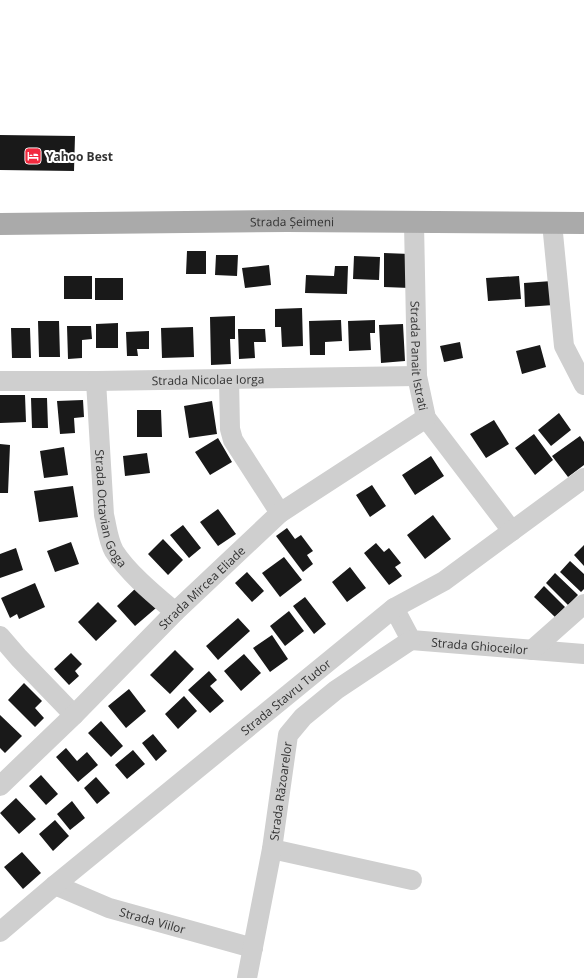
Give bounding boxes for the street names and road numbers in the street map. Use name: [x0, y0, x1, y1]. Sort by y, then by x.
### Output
street label: Strada Șeimeni: [250, 212, 334, 230]
street label: Strada Panait Istrati: [407, 301, 433, 412]
street label: Strada Nicolae Iorga: [151, 370, 265, 389]
street label: Strada Octavian Goga: [92, 449, 131, 571]
street label: Strada Mircea Eliade: [154, 542, 249, 633]
street label: Strada Ghioceilor: [431, 633, 528, 658]
street label: Strada Stavru Tudor: [237, 655, 334, 739]
street label: Strada Răzoarelor: [265, 740, 296, 842]
street label: Strada Viilor: [118, 903, 188, 937]

